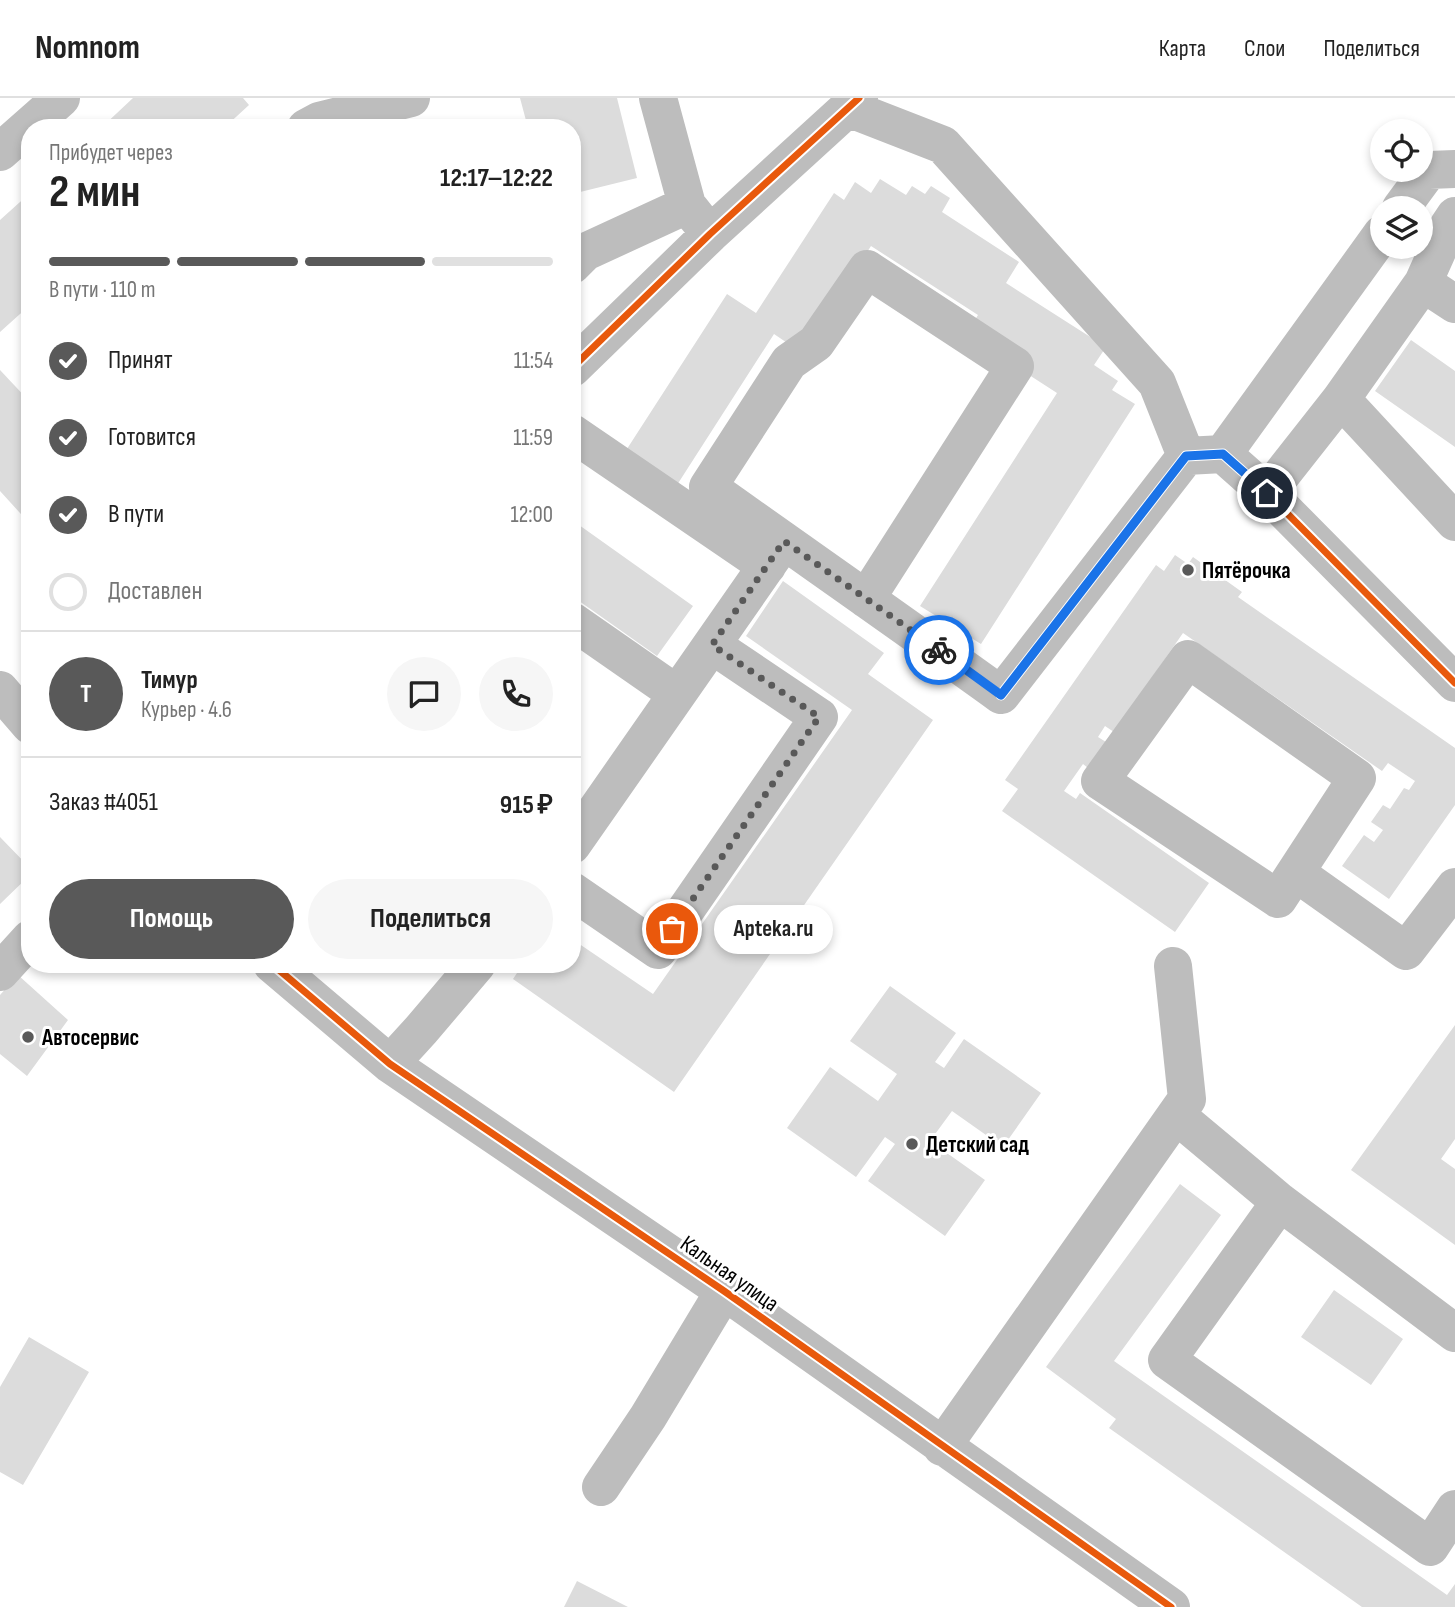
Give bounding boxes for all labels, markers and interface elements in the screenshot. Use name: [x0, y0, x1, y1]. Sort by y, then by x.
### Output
text: Nomnom: [35, 28, 140, 68]
text: Карта: [1159, 34, 1206, 63]
text: Слои: [1244, 34, 1285, 63]
text: Поделиться: [1323, 34, 1420, 63]
map controls: [1370, 119, 1433, 259]
button: locate: [1370, 119, 1433, 182]
text: Прибудет через: [49, 139, 173, 167]
text: 12:17–12:22: [440, 163, 553, 194]
text: 2 мин: [49, 165, 140, 220]
button: layers: [1370, 196, 1433, 259]
text: В пути · 110 m: [49, 276, 155, 304]
icon: check: [49, 342, 87, 380]
text: Принят: [108, 345, 173, 376]
text: 11:54: [514, 347, 553, 375]
icon: check: [49, 419, 87, 457]
text: Готовится: [108, 422, 196, 453]
text: 11:59: [513, 424, 553, 452]
pin: [1237, 463, 1297, 523]
icon: home: [1248, 474, 1286, 512]
icon: check: [49, 496, 87, 534]
text: В пути: [108, 499, 164, 530]
text: 12:00: [510, 501, 553, 529]
place label: Пятёрочка: [1202, 557, 1291, 585]
marker: Пятёрочка: [1180, 562, 1196, 578]
text: Доставлен: [108, 576, 202, 607]
courier: [904, 615, 974, 685]
icon: bike: [920, 631, 958, 669]
button: chat: [387, 657, 461, 731]
button: phone: [479, 657, 553, 731]
text: Тимур: [141, 665, 198, 696]
text: Т: [80, 679, 92, 710]
text: Курьер · 4.6: [141, 696, 232, 724]
text: Заказ #4051: [49, 787, 158, 818]
text: 915 ₽: [500, 790, 553, 821]
button: Помощь: [49, 879, 294, 959]
button: Поделиться: [308, 879, 553, 959]
pin: [642, 899, 702, 959]
callout: Apteka.ru: [714, 904, 833, 954]
icon: bag: [653, 910, 691, 948]
text: Apteka.ru: [734, 915, 813, 943]
place label: Автосервис: [41, 1024, 139, 1052]
marker: Автосервис: [20, 1029, 36, 1045]
place label: Детский сад: [926, 1131, 1029, 1159]
marker: Детский сад: [904, 1136, 920, 1152]
street label: Кальная улица: [675, 1230, 784, 1318]

